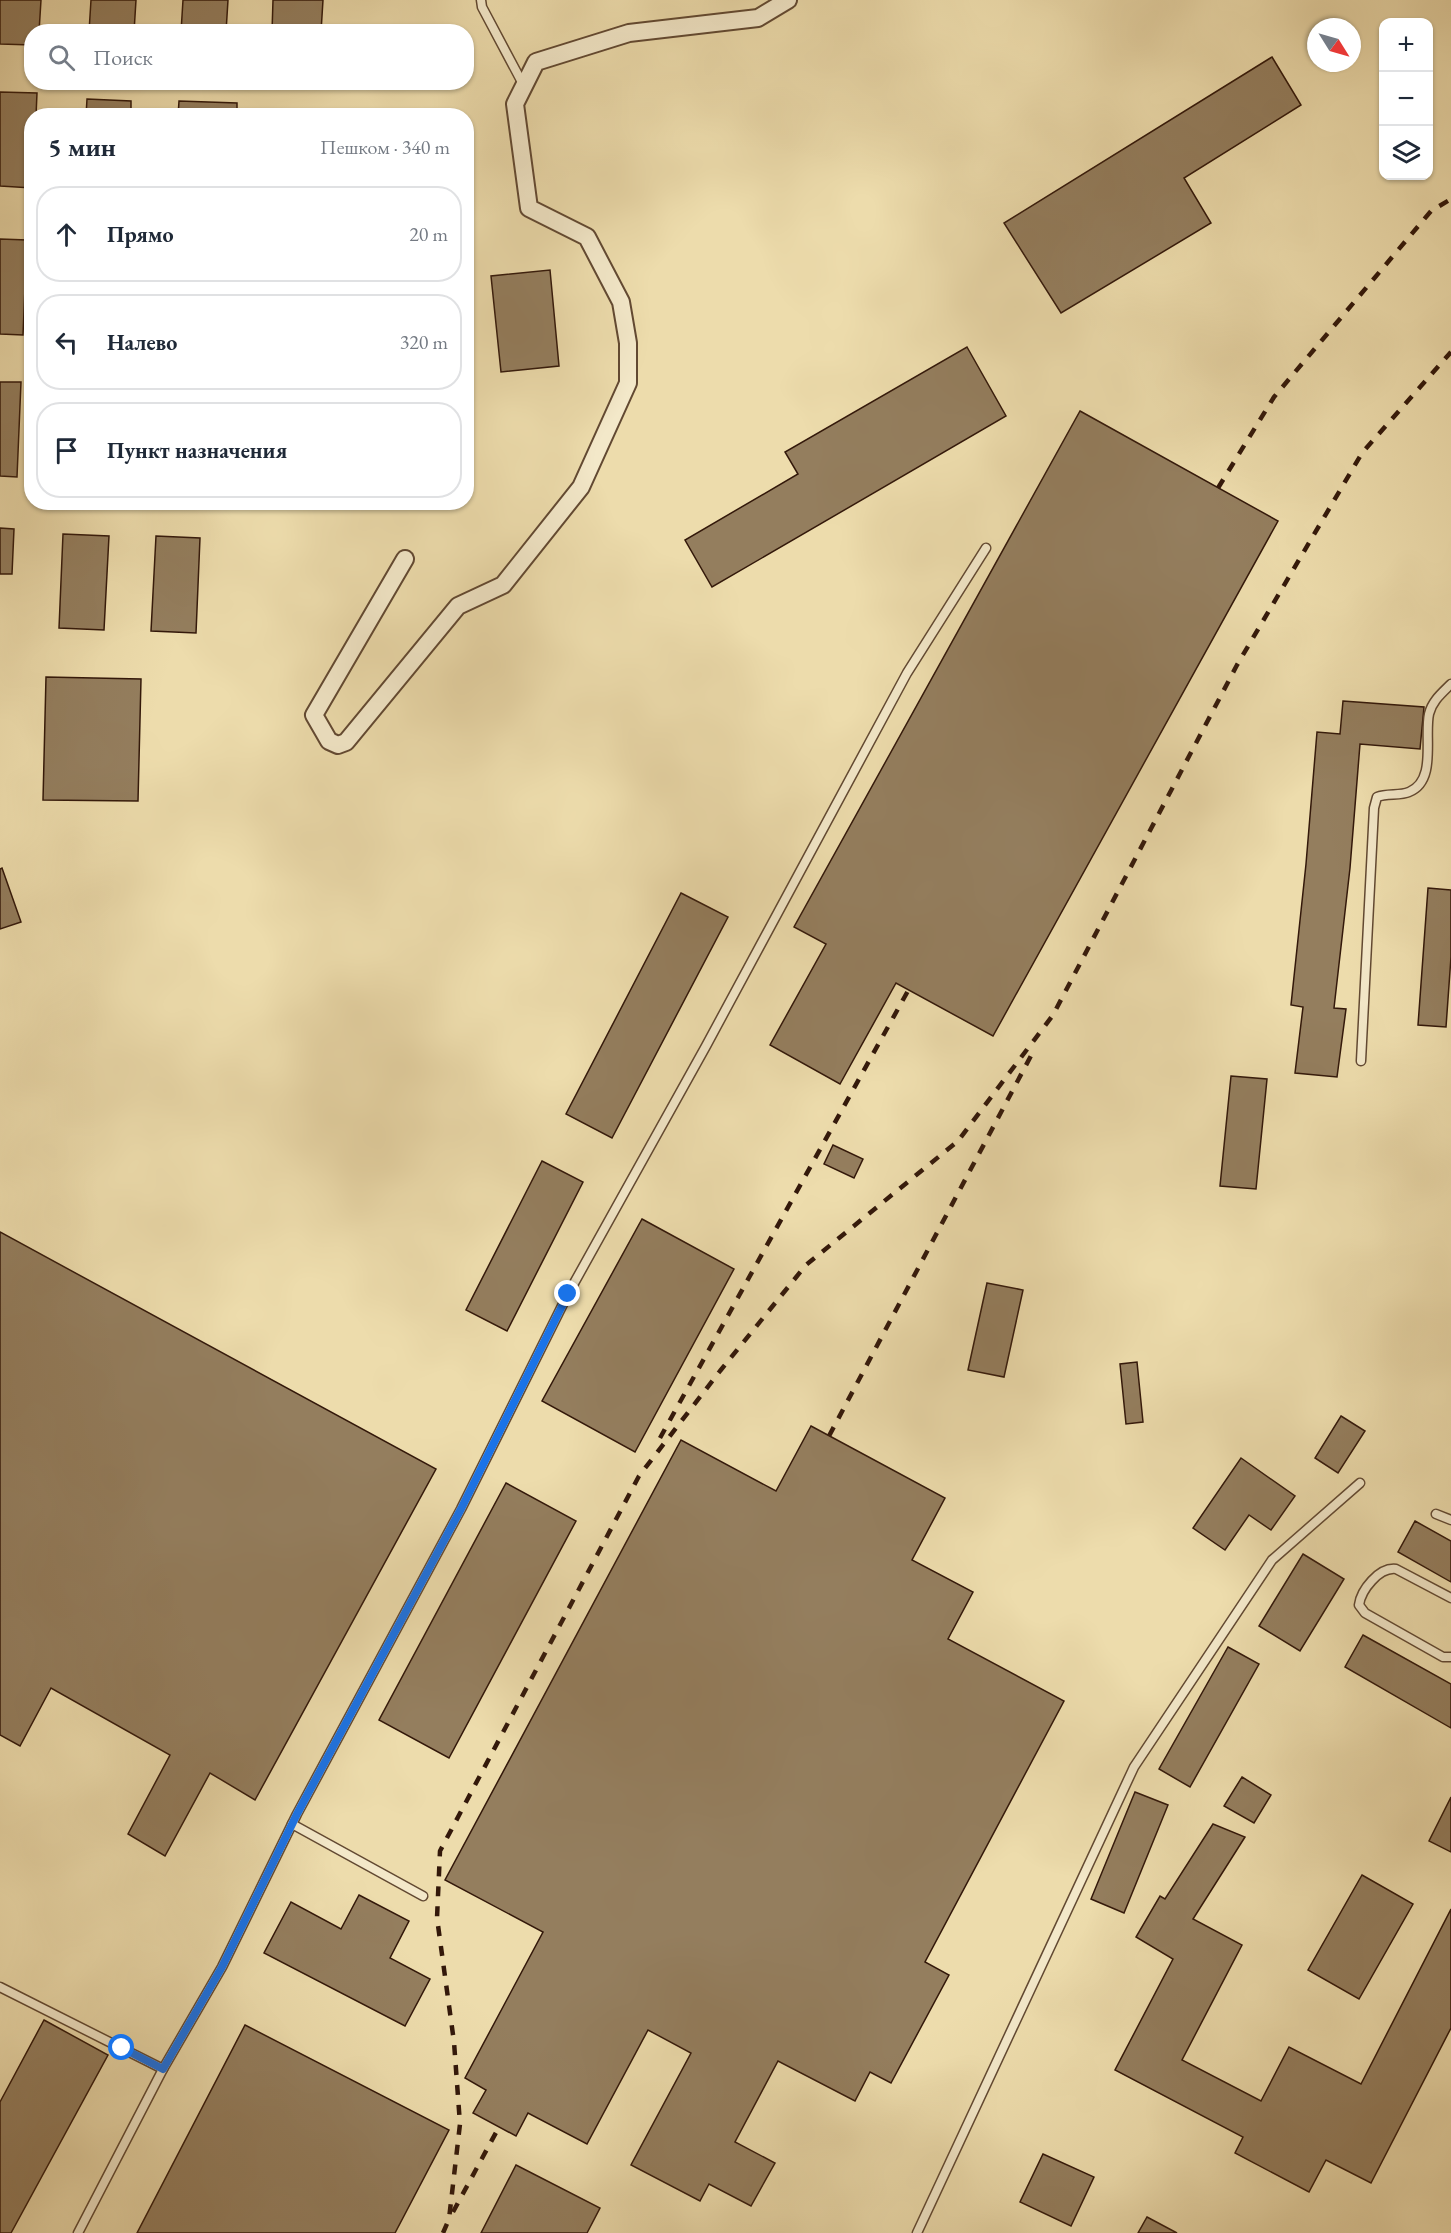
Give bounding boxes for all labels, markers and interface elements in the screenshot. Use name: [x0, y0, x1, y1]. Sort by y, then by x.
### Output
north arrow: [1307, 18, 1361, 72]
map controls: [1379, 18, 1433, 180]
button: +: [1379, 18, 1433, 72]
search box: [24, 24, 474, 90]
icon: search: [45, 41, 78, 74]
text: Поиск: [93, 43, 153, 72]
button: −: [1379, 72, 1433, 126]
button: layers: [1379, 126, 1433, 180]
text: 5 мин: [48, 130, 116, 164]
text: Пешком · 340 m: [320, 134, 450, 160]
icon: ahead: [50, 218, 83, 251]
text: Прямо: [107, 220, 174, 249]
text: 20 m: [409, 221, 448, 247]
icon: left: [50, 326, 83, 359]
text: Налево: [107, 328, 177, 357]
text: 320 m: [400, 329, 448, 355]
icon: arrive: [50, 434, 83, 467]
text: Пункт назначения: [107, 436, 287, 465]
route end: [554, 1280, 580, 1306]
route start: [108, 2034, 134, 2060]

